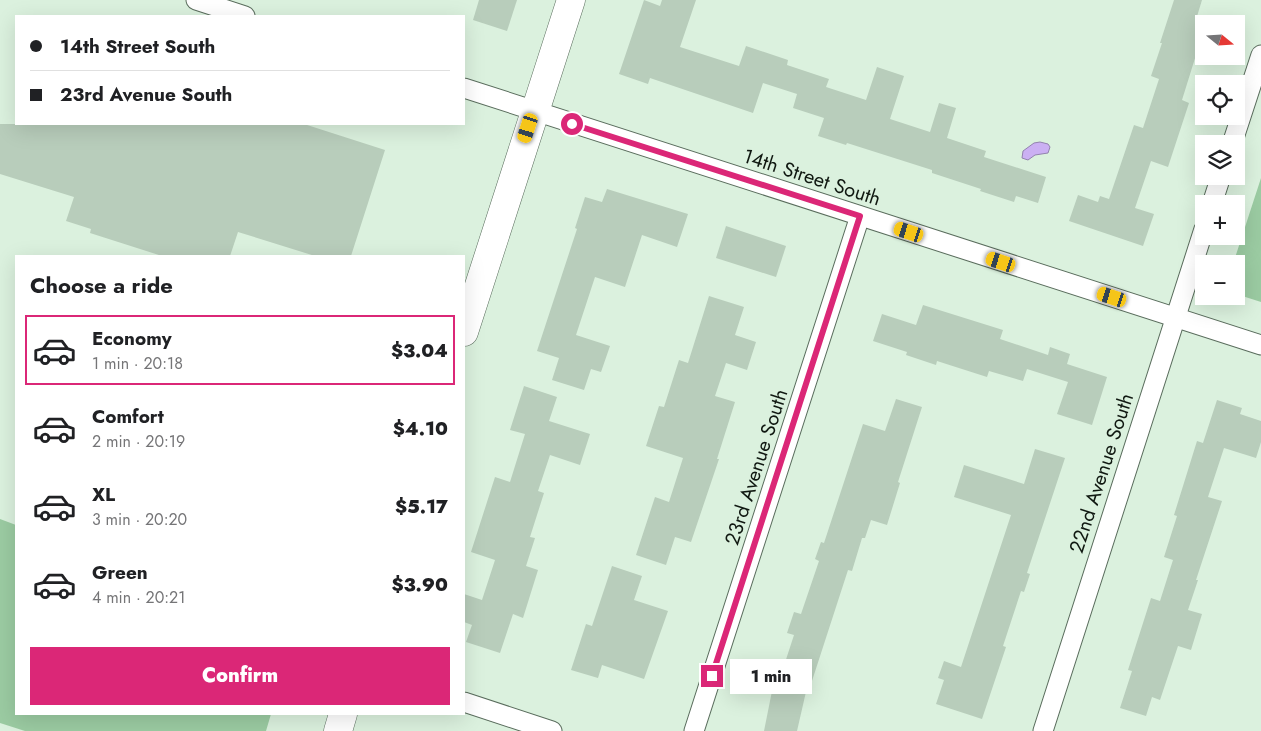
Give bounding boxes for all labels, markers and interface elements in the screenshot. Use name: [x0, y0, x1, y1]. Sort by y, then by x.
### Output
north arrow: [1195, 15, 1245, 65]
map controls: [1195, 15, 1245, 305]
text: 14th Street South: [60, 33, 215, 60]
button: locate: [1195, 75, 1245, 125]
text: 23rd Avenue South: [60, 81, 232, 108]
car: [516, 111, 539, 145]
route start: [561, 113, 583, 135]
button: layers: [1195, 135, 1245, 185]
street label: 14th Street South: [739, 142, 885, 213]
button: +: [1195, 195, 1245, 245]
car: [892, 220, 925, 244]
car: [984, 250, 1017, 274]
button: −: [1195, 255, 1245, 305]
text: Choose a ride: [30, 269, 173, 301]
car: [1095, 285, 1128, 309]
text: Economy: [92, 325, 172, 352]
icon: car: [32, 328, 77, 373]
text: $3.04: [391, 337, 448, 364]
text: 1 min · 20:18: [92, 352, 183, 375]
street label: 23rd Avenue South: [718, 385, 795, 549]
street label: 22nd Avenue South: [1062, 389, 1141, 557]
text: Comfort: [92, 403, 164, 430]
icon: car: [32, 406, 77, 451]
text: $4.10: [393, 415, 448, 442]
text: 2 min · 20:19: [92, 430, 185, 453]
text: XL: [92, 481, 115, 508]
icon: car: [32, 484, 77, 529]
text: $5.17: [395, 493, 448, 520]
text: 3 min · 20:20: [92, 508, 187, 531]
text: Green: [92, 559, 148, 586]
icon: car: [32, 562, 77, 607]
text: $3.90: [392, 571, 448, 598]
text: 4 min · 20:21: [92, 586, 185, 609]
button: Confirm: [30, 647, 450, 705]
callout: 1 min: [730, 658, 812, 694]
route end: [701, 665, 723, 687]
text: 1 min: [751, 665, 791, 688]

